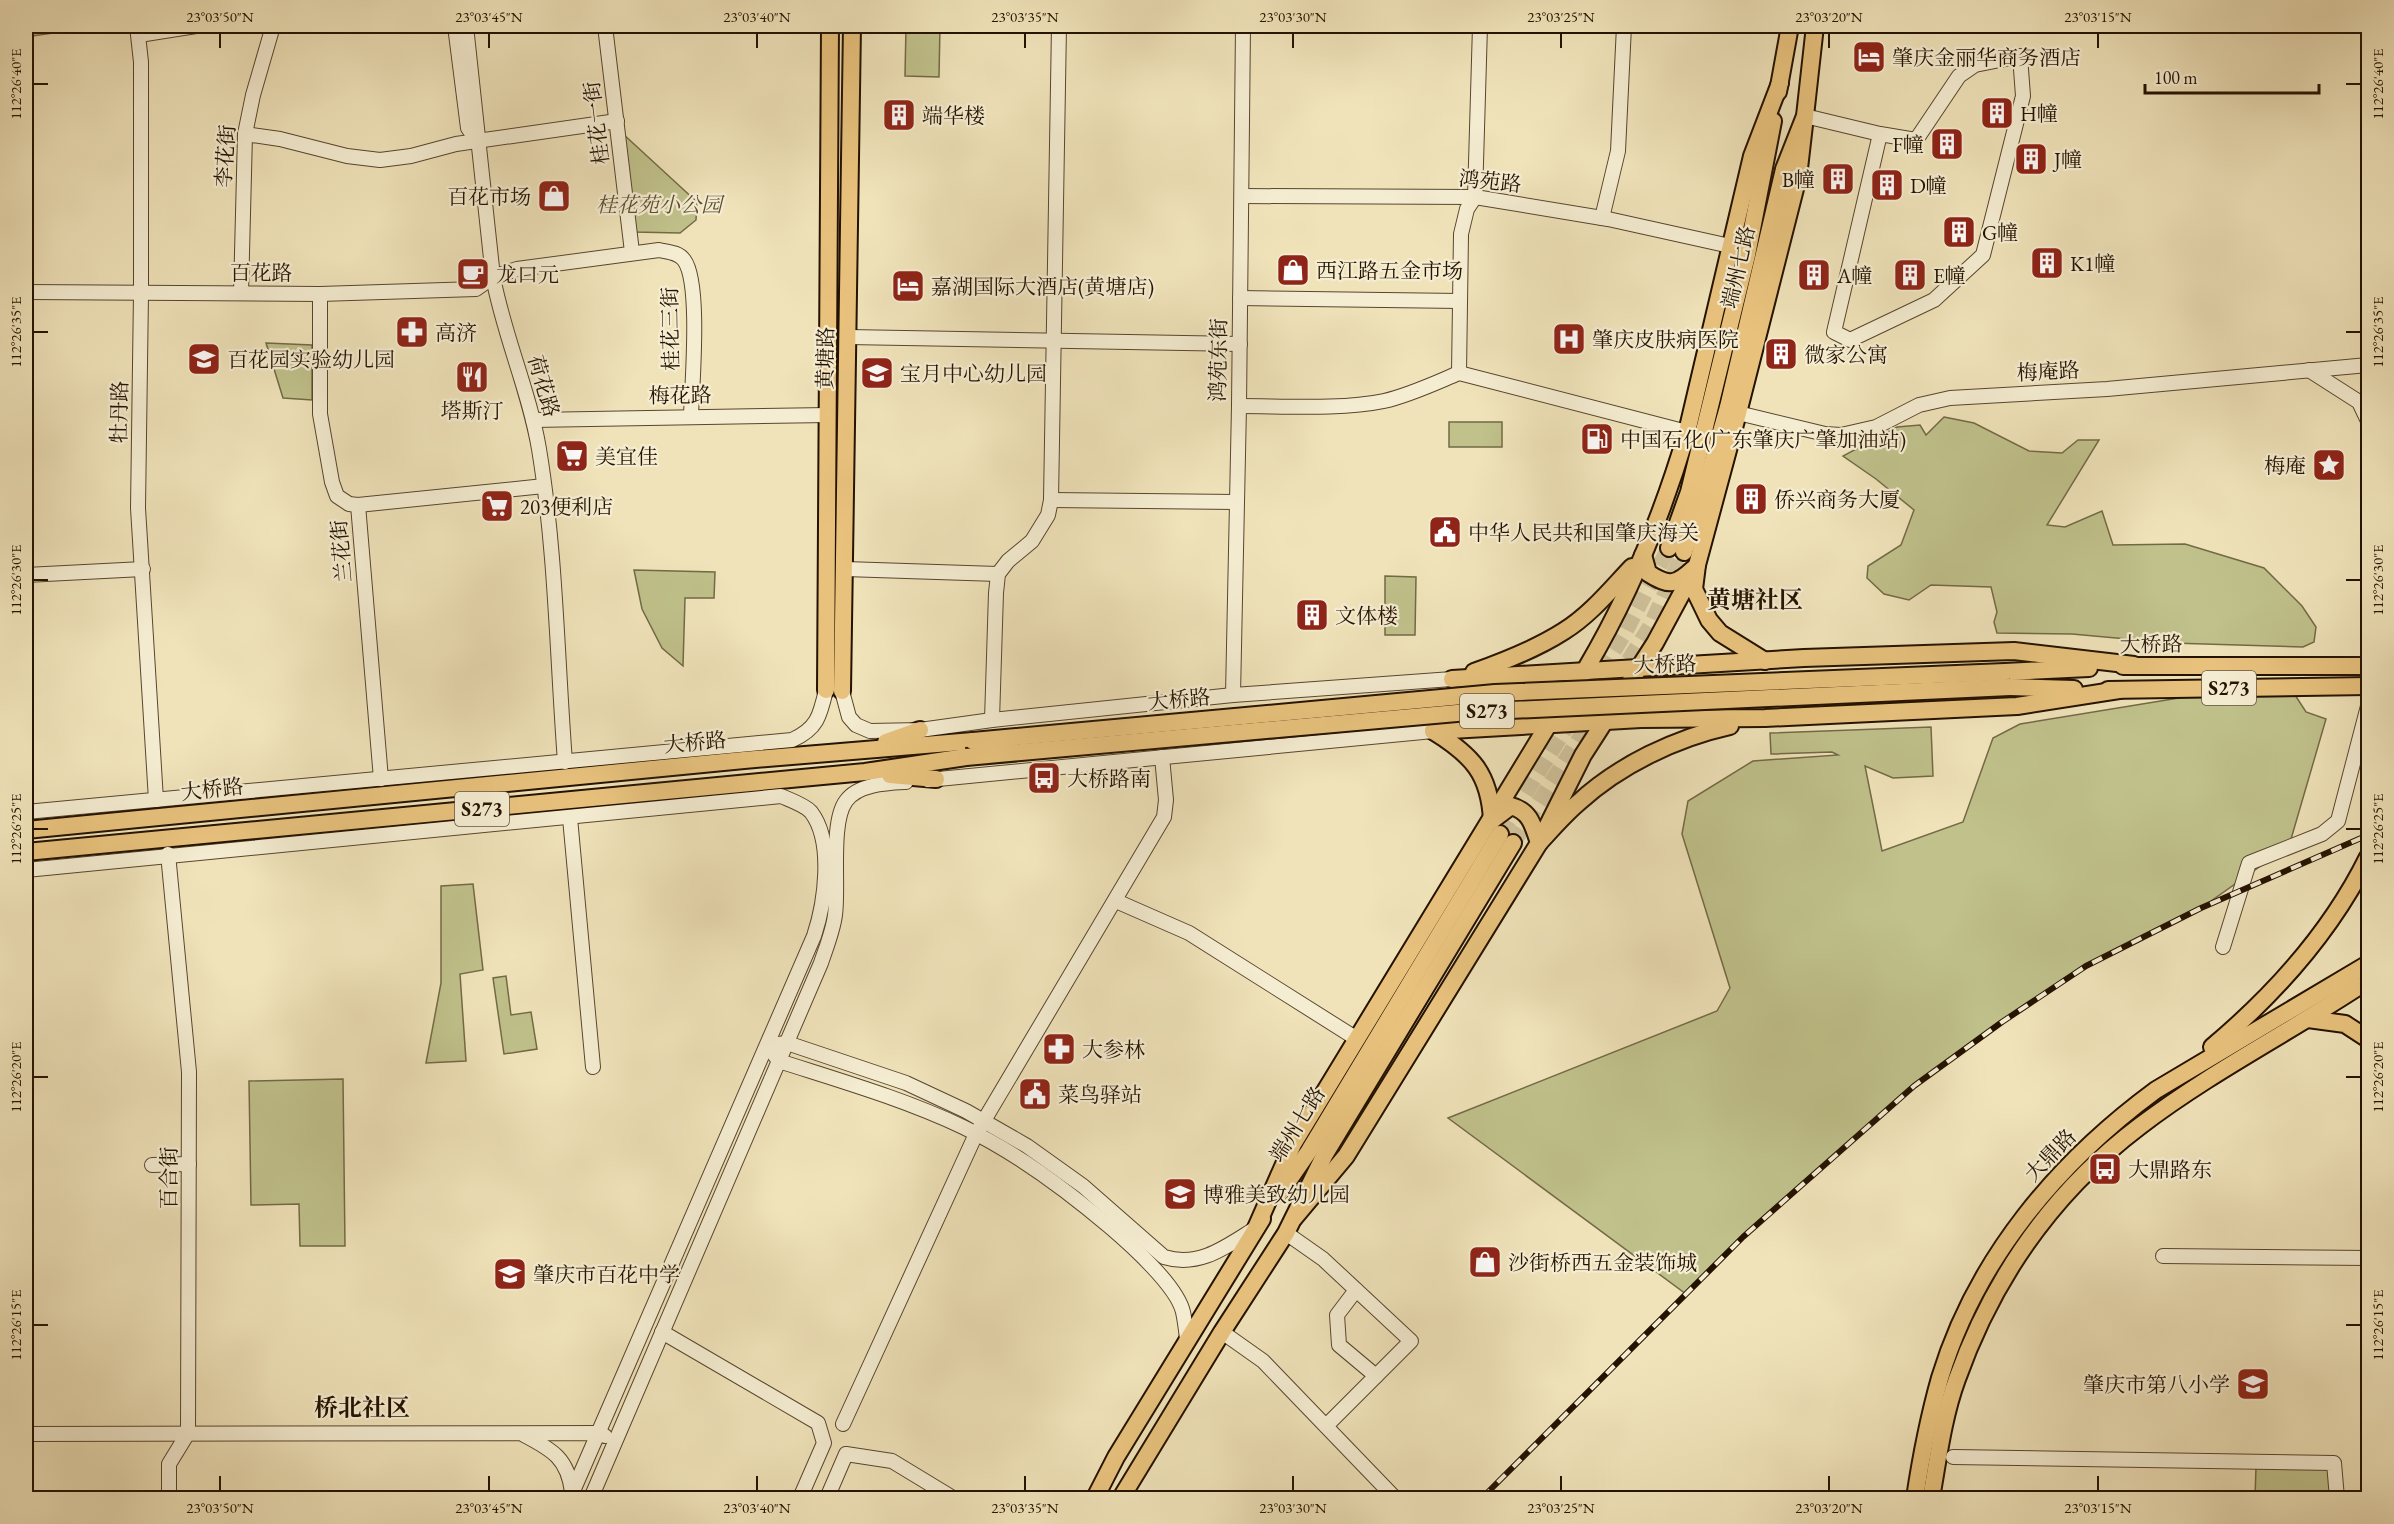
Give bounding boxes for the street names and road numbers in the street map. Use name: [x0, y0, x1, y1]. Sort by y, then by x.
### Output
street label: 桂花一街: [577, 80, 615, 166]
street label: 李花街: [209, 124, 241, 188]
street label: 鸿苑路: [1457, 164, 1523, 198]
street label: 端州七路: [1715, 223, 1761, 311]
street label: 百花路: [230, 259, 293, 286]
street label: 桂花三街: [656, 287, 684, 371]
street label: 鸿苑东街: [1204, 318, 1232, 402]
street label: 黄塘路: [811, 326, 839, 390]
street label: 荷花路: [522, 352, 566, 420]
street label: 梅庵路: [2016, 356, 2080, 386]
street label: 牡丹路: [105, 380, 133, 444]
street label: 梅花路: [648, 381, 712, 409]
street label: 兰花街: [325, 518, 357, 584]
street label: 大桥路: [2119, 630, 2183, 658]
street label: 大桥路: [1633, 649, 1697, 679]
road number: S273: [2202, 671, 2256, 705]
street label: 大桥路: [1146, 683, 1212, 715]
road number: S273: [1460, 694, 1514, 728]
street label: 大桥路: [662, 726, 728, 758]
street label: 大桥路: [179, 772, 245, 806]
road number: S273: [455, 792, 509, 826]
street label: 端州七路: [1263, 1081, 1331, 1167]
street label: 大鼎路: [2018, 1123, 2082, 1187]
street label: 百合街: [155, 1147, 182, 1210]

